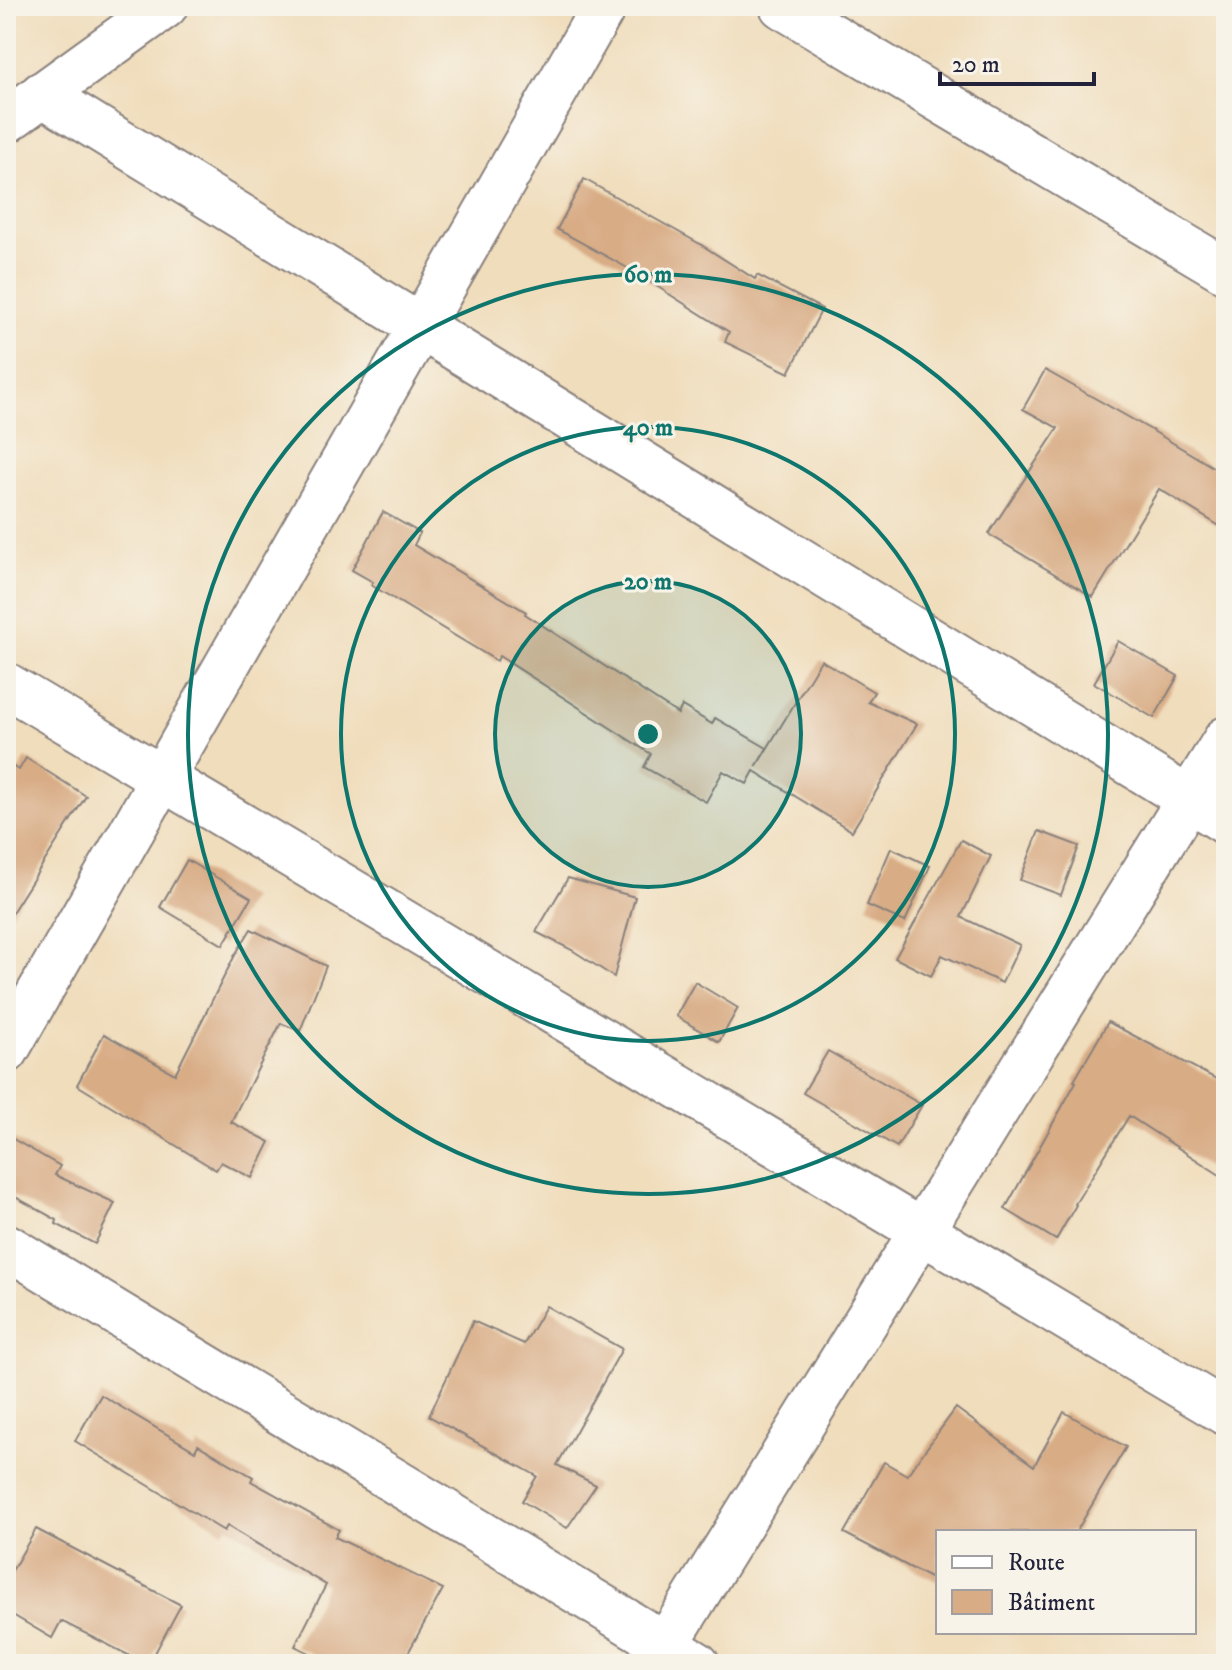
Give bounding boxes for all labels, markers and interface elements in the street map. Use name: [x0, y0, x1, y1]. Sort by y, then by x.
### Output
scale bar: [940, 36, 1094, 86]
text: 20 m: [952, 50, 1000, 80]
text: 60 m: [624, 260, 672, 290]
text: 40 m: [623, 413, 673, 443]
text: 20 m: [624, 567, 672, 597]
centre of rings: [634, 720, 662, 748]
legend: [936, 1530, 1196, 1634]
text: Route: [1008, 1548, 1065, 1578]
text: Bâtiment: [1008, 1588, 1096, 1618]

